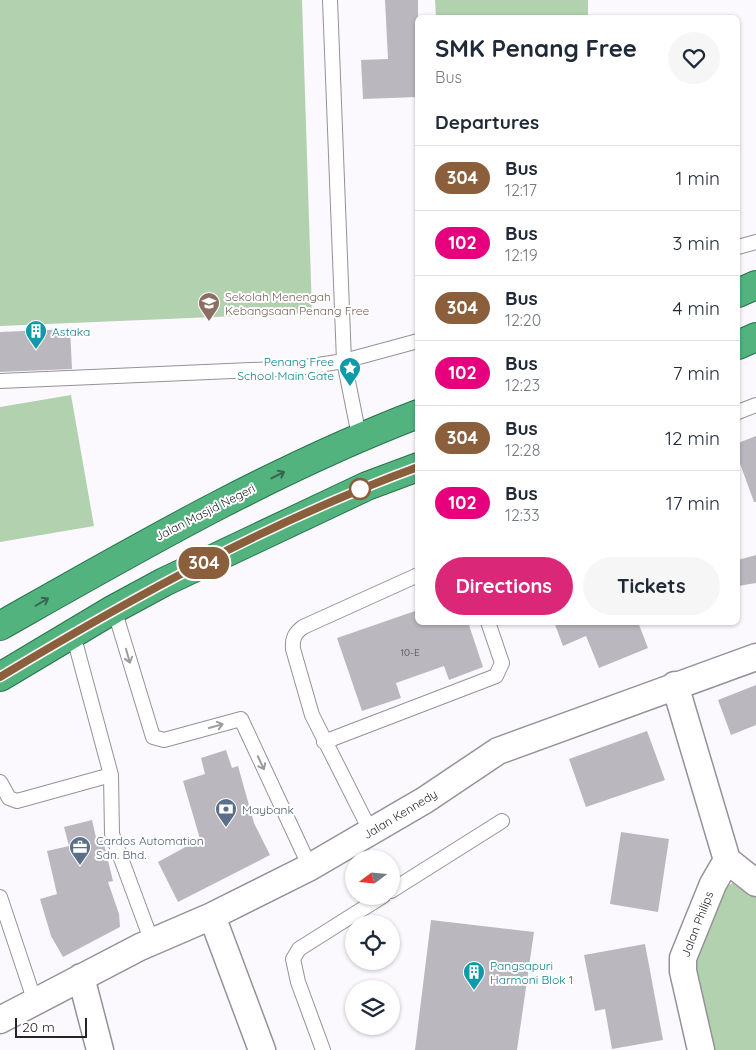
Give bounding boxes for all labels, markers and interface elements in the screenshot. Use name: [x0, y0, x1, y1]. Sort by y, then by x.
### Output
button: heart: [668, 32, 720, 84]
text: SMK Penang Free: [435, 33, 637, 63]
text: Bus: [435, 67, 462, 87]
text: Departures: [435, 110, 539, 134]
text: Bus: [505, 156, 538, 180]
text: 304: [447, 166, 478, 189]
text: 1 min: [675, 166, 720, 190]
text: 12:17: [505, 180, 537, 200]
text: Bus: [505, 221, 538, 245]
text: 102: [448, 231, 477, 254]
text: 3 min: [672, 231, 720, 255]
text: 12:19: [505, 245, 538, 265]
text: Bus: [505, 286, 538, 310]
place label: Sekolah Menengah Kebangsaan Penang Free: [225, 289, 370, 318]
school or university icon: Sekolah Menengah Kebangsaan Penang Free: [197, 291, 221, 322]
text: 304: [447, 296, 478, 319]
text: 4 min: [672, 296, 720, 320]
text: 12:20: [505, 310, 541, 330]
building icon: Astaka: [24, 319, 48, 350]
place label: Astaka: [52, 324, 90, 339]
text: Bus: [505, 351, 538, 375]
place label: Penang Free School Main Gate: [237, 354, 334, 383]
place icon: Penang Free School Main Gate: [338, 356, 362, 387]
text: 102: [448, 361, 477, 384]
text: 7 min: [673, 361, 720, 385]
text: 12:23: [505, 375, 540, 395]
text: Bus: [505, 416, 538, 440]
text: 304: [447, 426, 478, 449]
text: 12 min: [665, 426, 720, 450]
text: 12:28: [505, 440, 540, 460]
one-way arrow: [270, 470, 285, 479]
unlabelled marker: [349, 478, 371, 500]
street label: Jalan Masjid Negeri: [152, 480, 258, 544]
text: Bus: [505, 481, 538, 505]
text: 102: [448, 491, 477, 514]
text: 17 min: [666, 491, 720, 515]
text: 12:33: [505, 505, 540, 525]
line badge: 304: [175, 547, 233, 579]
text: 304: [188, 551, 220, 574]
button: Directions: [435, 557, 573, 615]
button: Tickets: [583, 557, 720, 615]
one-way arrow: [35, 596, 49, 606]
house number: 10-E: [400, 646, 420, 659]
one-way arrow: [123, 648, 133, 664]
one-way arrow: [207, 720, 223, 730]
one-way arrow: [257, 755, 267, 770]
street label: Jalan Kennedy: [360, 786, 440, 842]
bank icon: Maybank: [214, 797, 238, 828]
place label: Maybank: [242, 802, 294, 817]
place label: Cardos Automation Sdn. Bhd.: [96, 833, 204, 862]
office icon: Cardos Automation Sdn. Bhd.: [68, 835, 92, 866]
north arrow: [345, 850, 400, 905]
map controls: [345, 850, 400, 1035]
street label: Jalan Philips: [678, 889, 717, 959]
button: locate: [345, 915, 400, 970]
place label: Pangsapuri Harmoni Blok 1: [490, 958, 573, 987]
building icon: Pangsapuri Harmoni Blok 1: [462, 960, 486, 991]
button: layers: [345, 980, 400, 1035]
scale bar: [15, 1015, 88, 1038]
text: 20 m: [22, 1018, 55, 1036]

